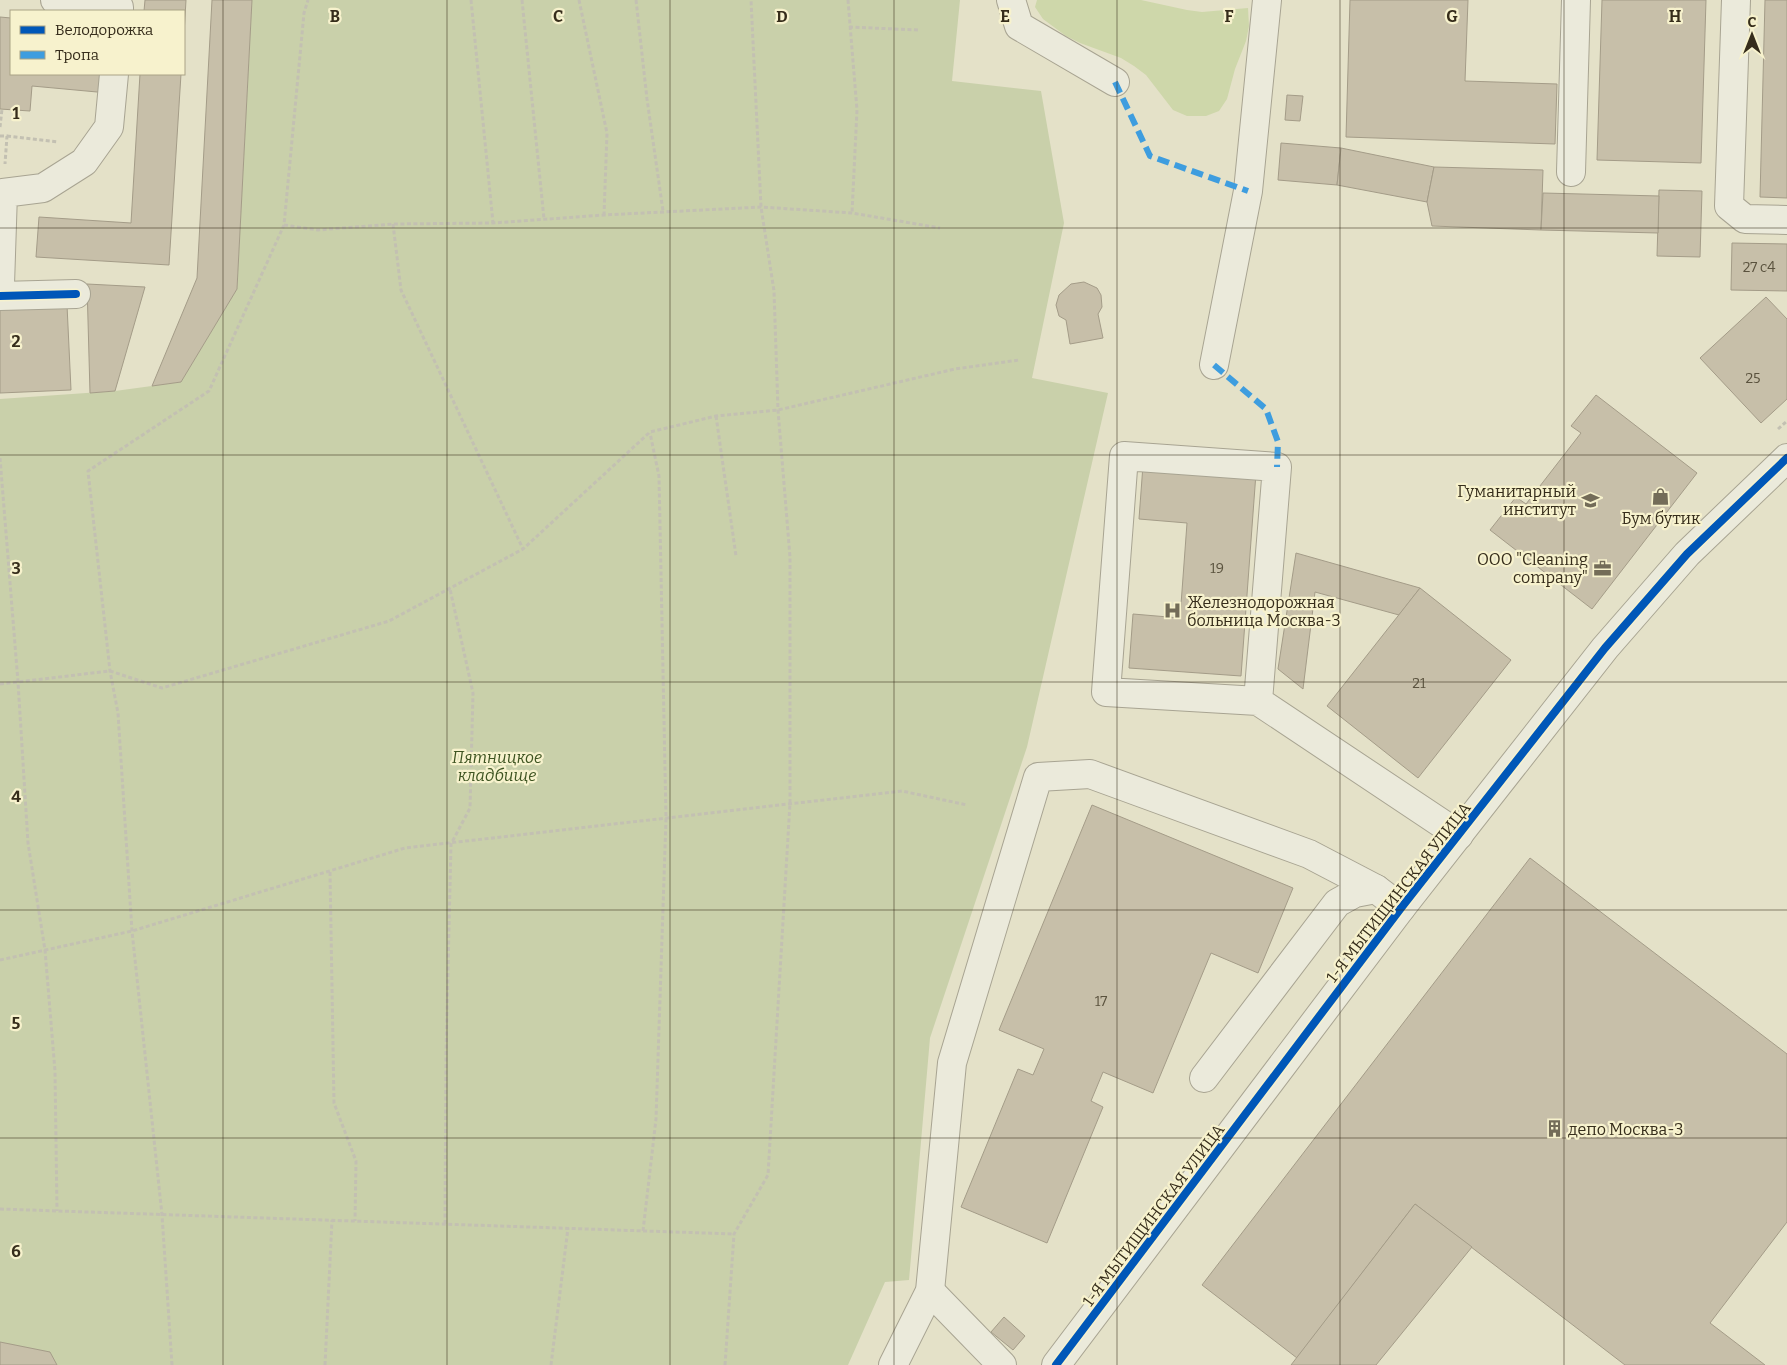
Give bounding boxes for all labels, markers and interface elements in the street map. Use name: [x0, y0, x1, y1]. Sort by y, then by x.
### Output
text: B: [330, 7, 340, 26]
text: C: [553, 7, 563, 26]
text: D: [776, 7, 788, 26]
text: E: [1000, 7, 1010, 26]
text: F: [1225, 7, 1234, 26]
text: G: [1446, 7, 1458, 26]
text: H: [1669, 7, 1682, 26]
legend: [10, 10, 185, 75]
north arrow: [1727, 10, 1777, 60]
text: С: [1748, 14, 1757, 31]
text: Велодорожка: [55, 21, 153, 39]
text: Тропа: [55, 46, 99, 64]
text: 1: [13, 104, 20, 123]
house number: 27 с4: [1743, 259, 1775, 276]
text: 2: [11, 332, 21, 351]
house number: 25: [1745, 370, 1761, 387]
place label: Гуманитарный институт: [1457, 482, 1576, 519]
shop icon: Бум бутик: [1651, 486, 1671, 506]
school or university icon: Гуманитарный институт: [1580, 490, 1600, 510]
place label: Бум бутик: [1622, 509, 1701, 528]
place label: ООО "Cleaning company": [1477, 550, 1588, 587]
office icon: ООО "Cleaning company": [1592, 558, 1612, 578]
text: 3: [11, 559, 21, 578]
house number: 19: [1210, 560, 1224, 577]
place label: Железнодорожная больница Москва-3: [1187, 593, 1341, 630]
hospital icon: Железнодорожная больница Москва-3: [1163, 601, 1183, 621]
house number: 21: [1412, 675, 1426, 692]
park label: Пятницкое кладбище: [452, 748, 542, 785]
text: 4: [11, 787, 21, 806]
street label: 1-Я МЫТИЩИНСКАЯ УЛИЦА: [1322, 798, 1475, 986]
house number: 17: [1095, 993, 1107, 1010]
text: 5: [12, 1014, 21, 1033]
building icon: депо Москва-3: [1544, 1119, 1564, 1139]
street label: 1-Я МЫТИЩИНСКАЯ УЛИЦА: [1079, 1120, 1229, 1310]
place label: депо Москва-3: [1568, 1120, 1683, 1139]
text: 6: [11, 1242, 21, 1261]

